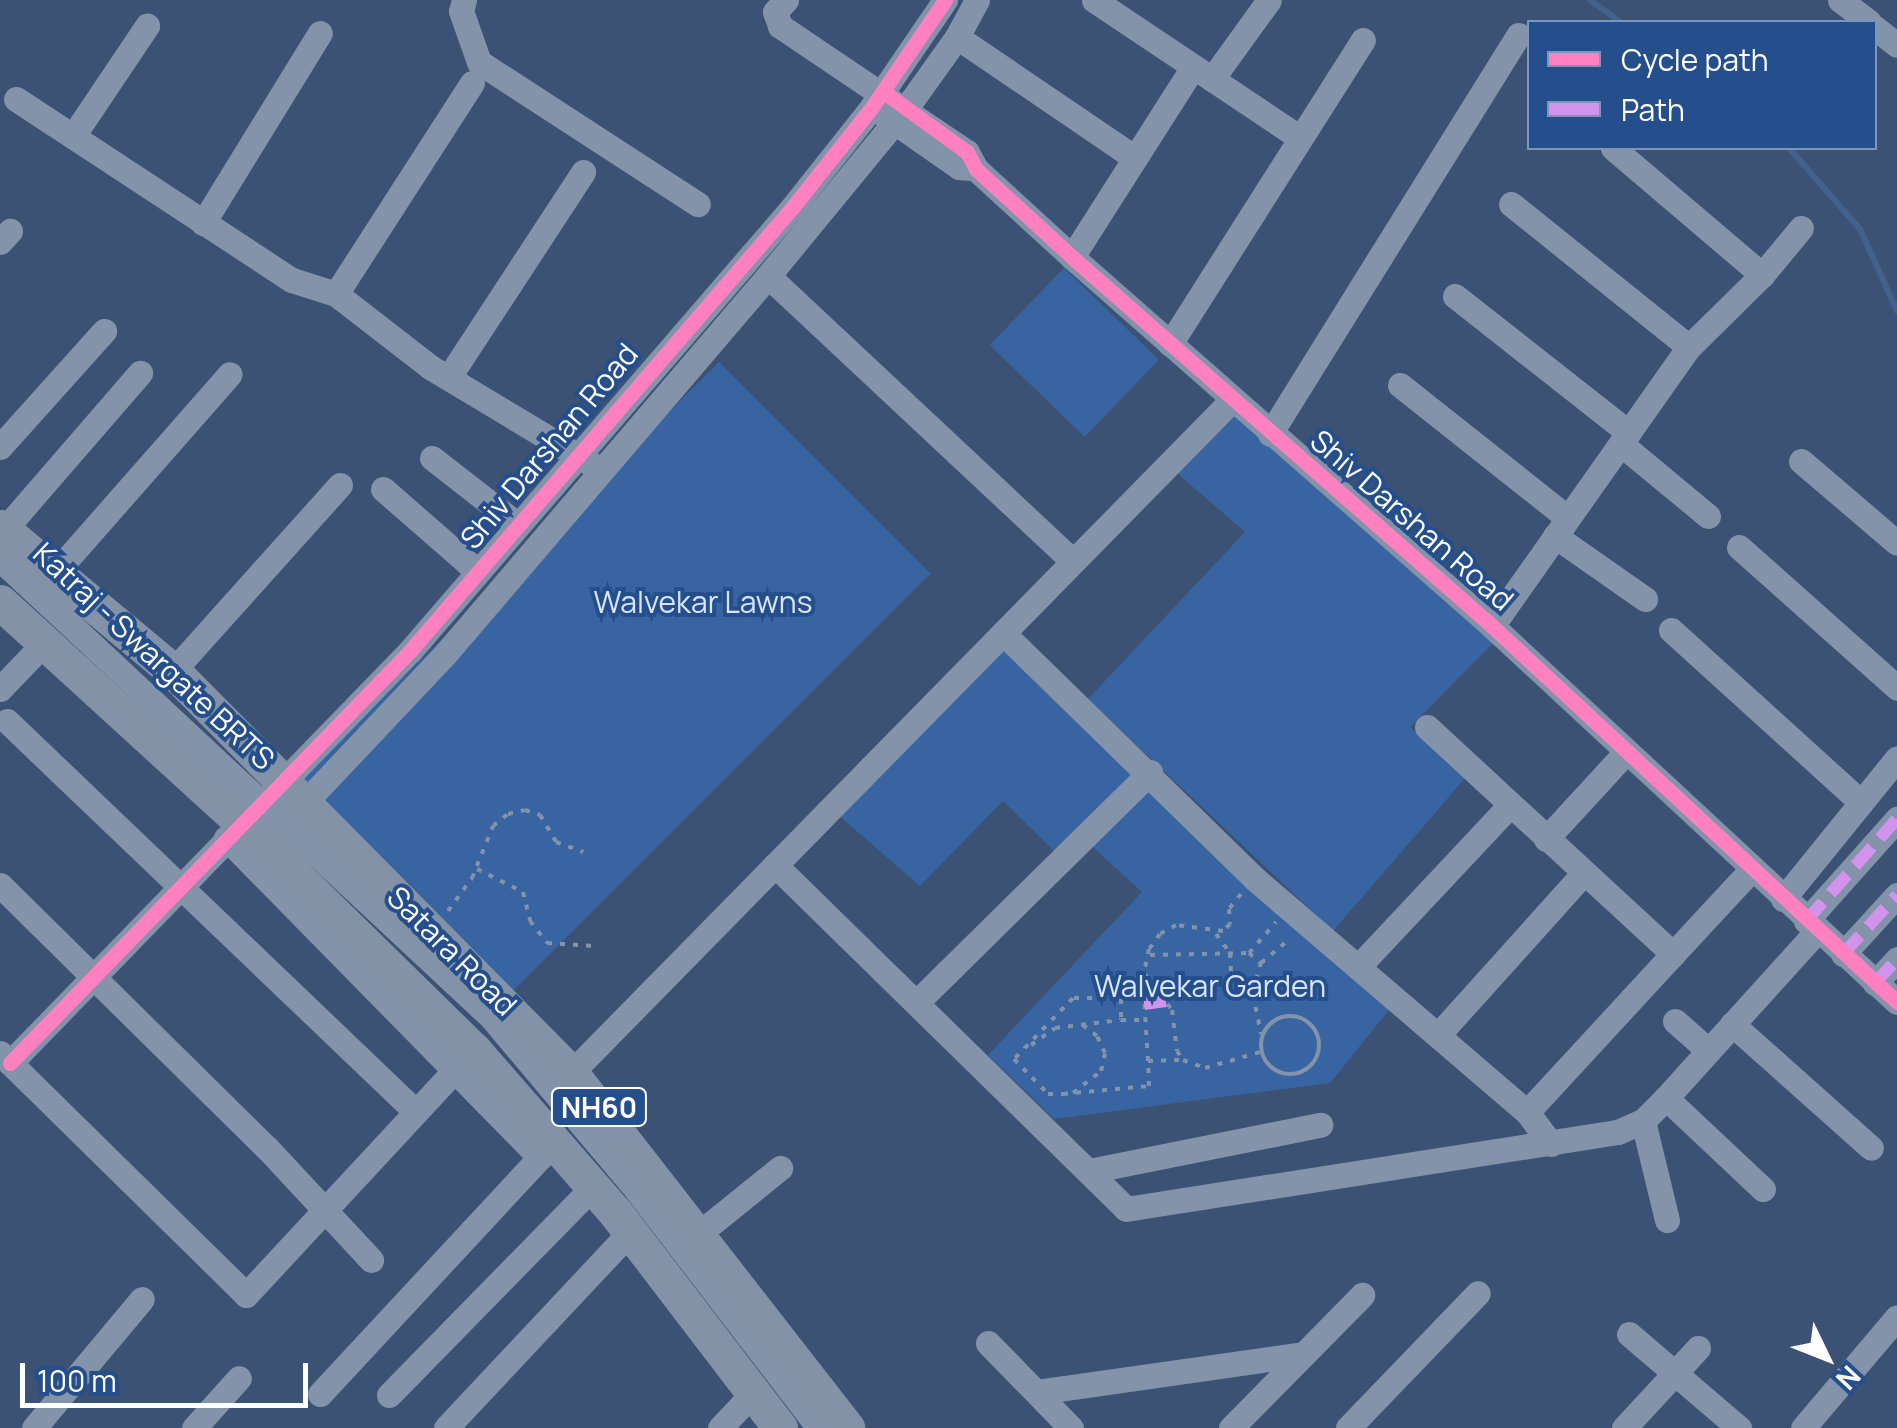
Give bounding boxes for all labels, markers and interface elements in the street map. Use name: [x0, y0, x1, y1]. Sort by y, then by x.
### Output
legend: [1527, 20, 1877, 150]
text: Cycle path: [1621, 39, 1769, 80]
text: Path: [1621, 89, 1685, 130]
street label: Shiv Darshan Road: [453, 336, 645, 556]
street label: Shiv Darshan Road: [1303, 422, 1521, 618]
street label: Katraj - Swargate BRTS: [26, 535, 282, 777]
park label: Walvekar Lawns: [594, 584, 812, 620]
street label: Satara Road: [380, 879, 524, 1023]
park label: Walvekar Garden: [1094, 968, 1326, 1004]
road number: NH60: [549, 1084, 649, 1130]
north arrow: [1777, 1308, 1877, 1408]
scale bar: [25, 1343, 312, 1405]
text: N: [1828, 1358, 1870, 1399]
text: 100 m: [37, 1360, 117, 1401]

